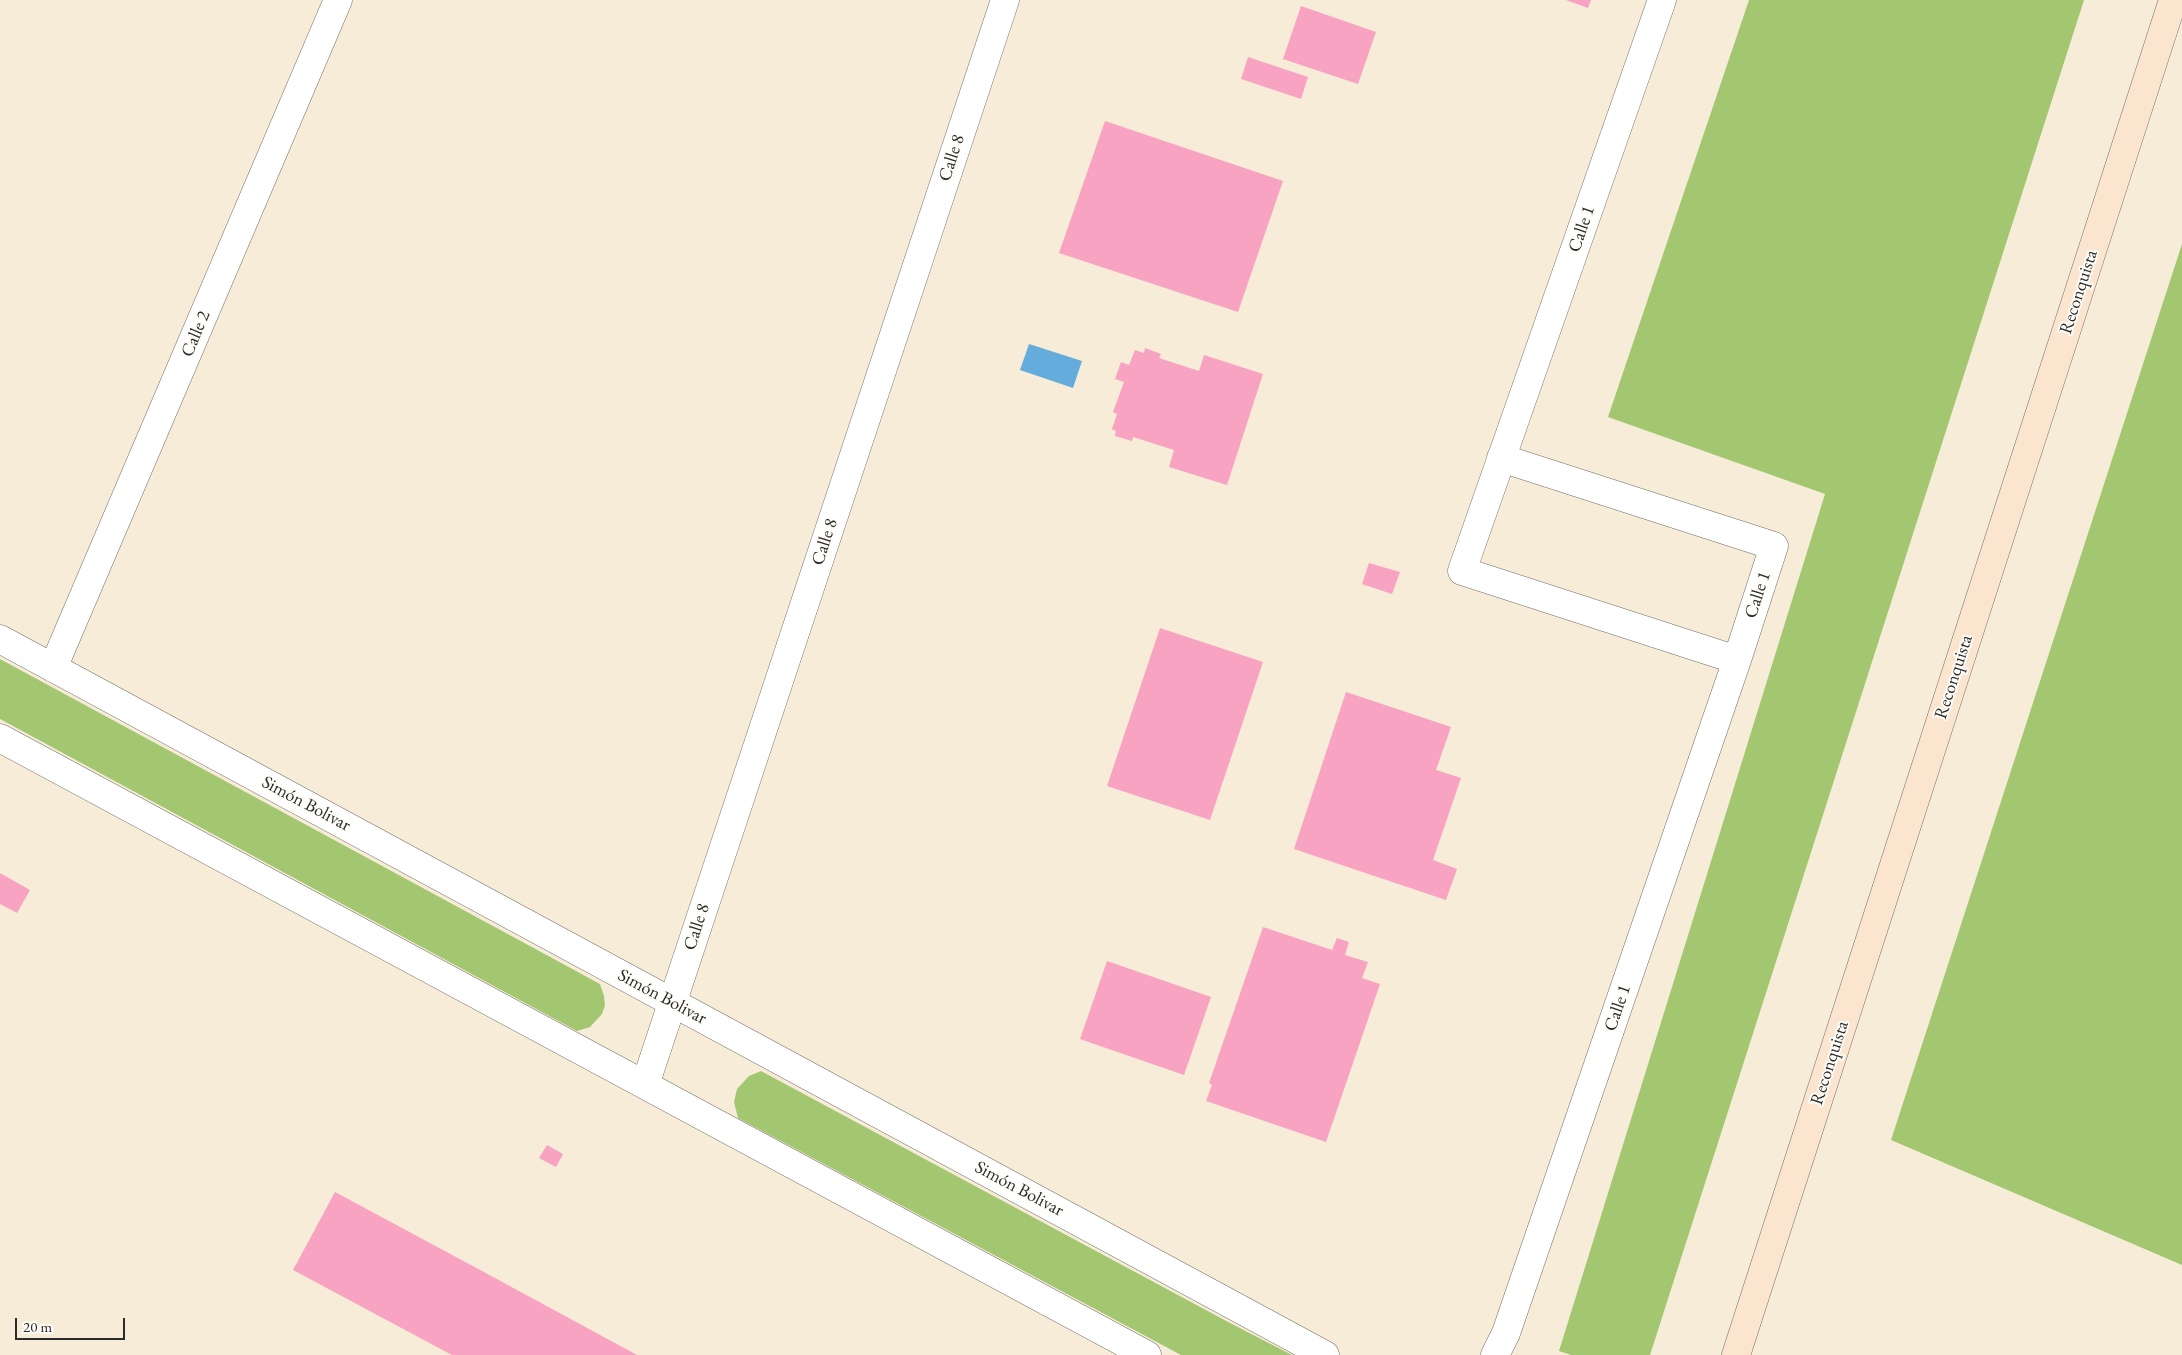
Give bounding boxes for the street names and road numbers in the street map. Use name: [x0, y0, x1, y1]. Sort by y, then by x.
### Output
street label: Calle 8: [934, 132, 970, 184]
street label: Calle 1: [1564, 203, 1600, 255]
street label: Reconquista: [2055, 247, 2103, 337]
street label: Calle 2: [177, 308, 215, 360]
street label: Calle 8: [807, 516, 843, 568]
street label: Calle 1: [1740, 569, 1776, 621]
street label: Reconquista: [1930, 632, 1978, 722]
street label: Simón Bolivar: [258, 772, 354, 836]
street label: Calle 8: [679, 901, 715, 953]
street label: Simón Bolivar: [614, 965, 710, 1029]
street label: Calle 1: [1600, 982, 1636, 1034]
street label: Reconquista: [1806, 1018, 1854, 1108]
street label: Simón Bolivar: [971, 1157, 1067, 1221]

